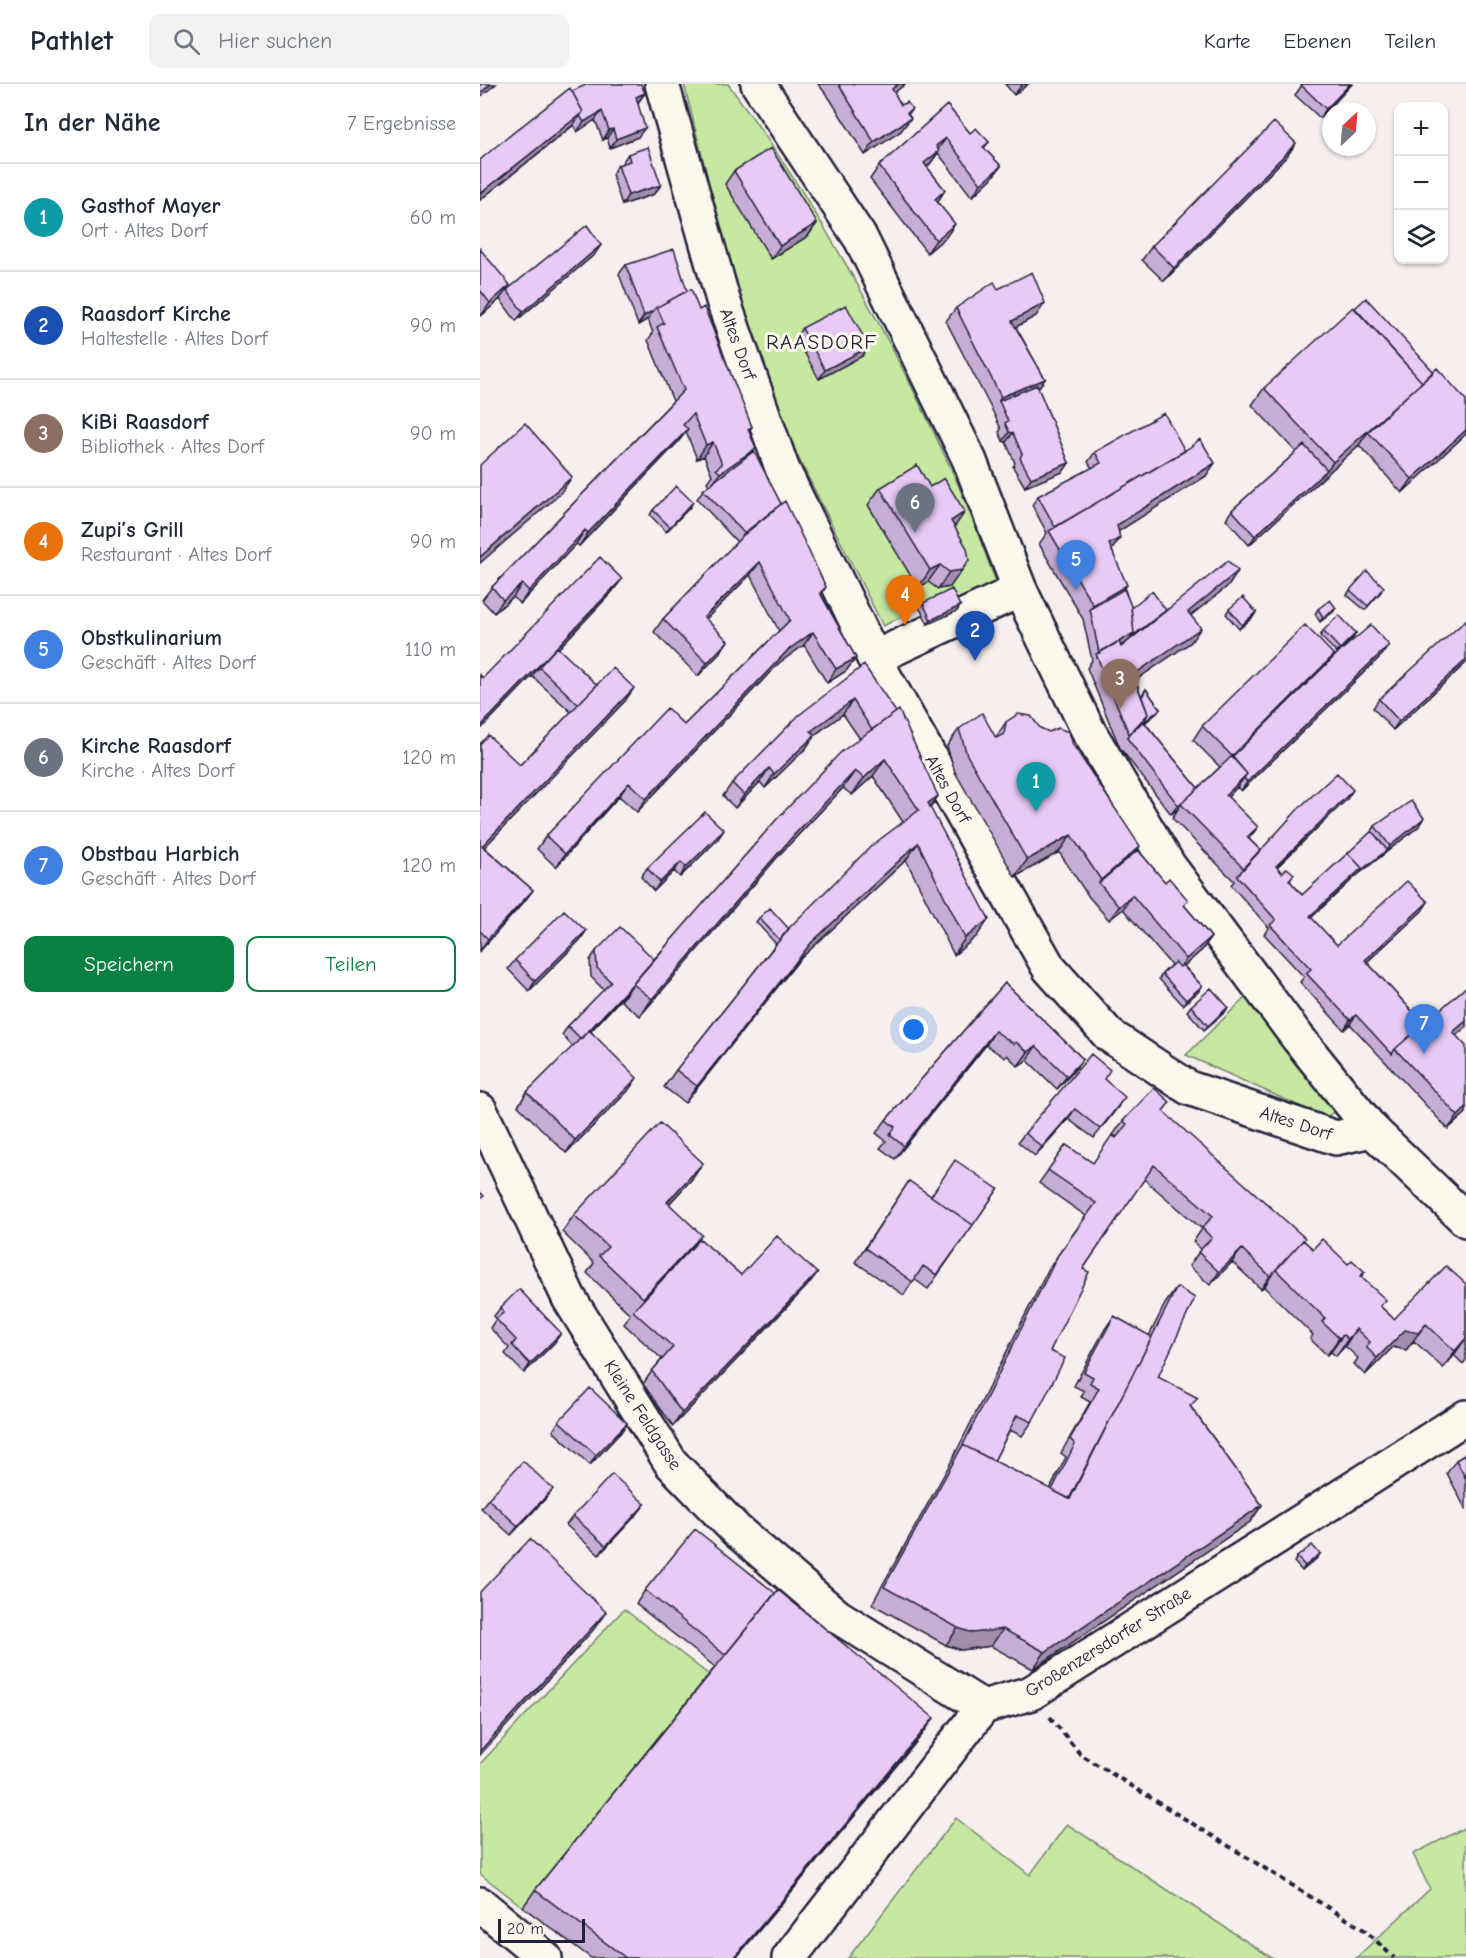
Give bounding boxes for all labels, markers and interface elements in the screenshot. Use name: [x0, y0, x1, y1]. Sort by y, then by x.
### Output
search box: [149, 14, 569, 68]
text: Pathlet: [30, 25, 113, 57]
icon: search: [170, 25, 203, 58]
text: Hier suchen: [218, 28, 332, 54]
text: Karte: [1204, 29, 1251, 53]
text: Ebenen: [1284, 29, 1352, 53]
text: Teilen: [1385, 29, 1436, 53]
north arrow: [1322, 102, 1376, 156]
map controls: [1394, 102, 1448, 264]
button: +: [1394, 102, 1448, 156]
text: In der Nähe: [24, 108, 161, 138]
text: 7 Ergebnisse: [347, 112, 456, 135]
button: −: [1394, 156, 1448, 210]
text: Gasthof Mayer: [81, 193, 220, 219]
text: 1: [40, 206, 47, 229]
text: 60 m: [410, 206, 456, 229]
button: layers: [1394, 210, 1448, 264]
text: Ort · Altes Dorf: [81, 219, 207, 242]
text: Raasdorf Kirche: [81, 301, 231, 327]
street label: Altes Dorf: [715, 306, 760, 384]
text: 2: [39, 314, 48, 337]
text: 90 m: [410, 314, 456, 337]
text: Haltestelle · Altes Dorf: [81, 327, 267, 350]
district label: RAASDORF: [766, 330, 878, 354]
text: KiBi Raasdorf: [81, 409, 209, 435]
text: 3: [39, 422, 48, 445]
text: 90 m: [410, 422, 456, 445]
text: Bibliothek · Altes Dorf: [81, 435, 264, 458]
pin: 6: [896, 484, 934, 533]
text: Zupi’s Grill: [81, 517, 184, 543]
text: 4: [39, 530, 48, 553]
text: 90 m: [410, 530, 456, 553]
pin: 5: [1056, 540, 1096, 590]
text: Restaurant · Altes Dorf: [81, 543, 271, 566]
pin: 4: [886, 576, 924, 625]
pin: 2: [956, 612, 994, 661]
text: Obstkulinarium: [81, 625, 222, 651]
text: 5: [38, 638, 49, 661]
text: 110 m: [405, 638, 456, 661]
text: Geschäft · Altes Dorf: [81, 651, 255, 674]
pin: 3: [1100, 660, 1140, 709]
text: Kirche Raasdorf: [81, 733, 231, 759]
text: 6: [38, 746, 49, 769]
text: 120 m: [402, 746, 456, 769]
street label: Altes Dorf: [920, 752, 975, 828]
text: Kirche · Altes Dorf: [81, 759, 234, 782]
pin: 1: [1016, 762, 1056, 812]
text: Obstbau Harbich: [81, 841, 240, 867]
text: 7: [39, 854, 48, 877]
text: 120 m: [402, 854, 456, 877]
text: Geschäft · Altes Dorf: [81, 867, 255, 890]
button: Speichern: [24, 936, 234, 992]
button: Teilen: [246, 936, 456, 992]
pin: 7: [1404, 1004, 1444, 1054]
your location: [899, 1015, 928, 1044]
street label: Altes Dorf: [1257, 1102, 1335, 1145]
street label: Kleine Feldgasse: [599, 1356, 686, 1474]
street label: Großenzersdorfer Straße: [1022, 1583, 1195, 1702]
scale bar: [498, 1916, 585, 1944]
text: 20 m: [507, 1920, 544, 1938]

